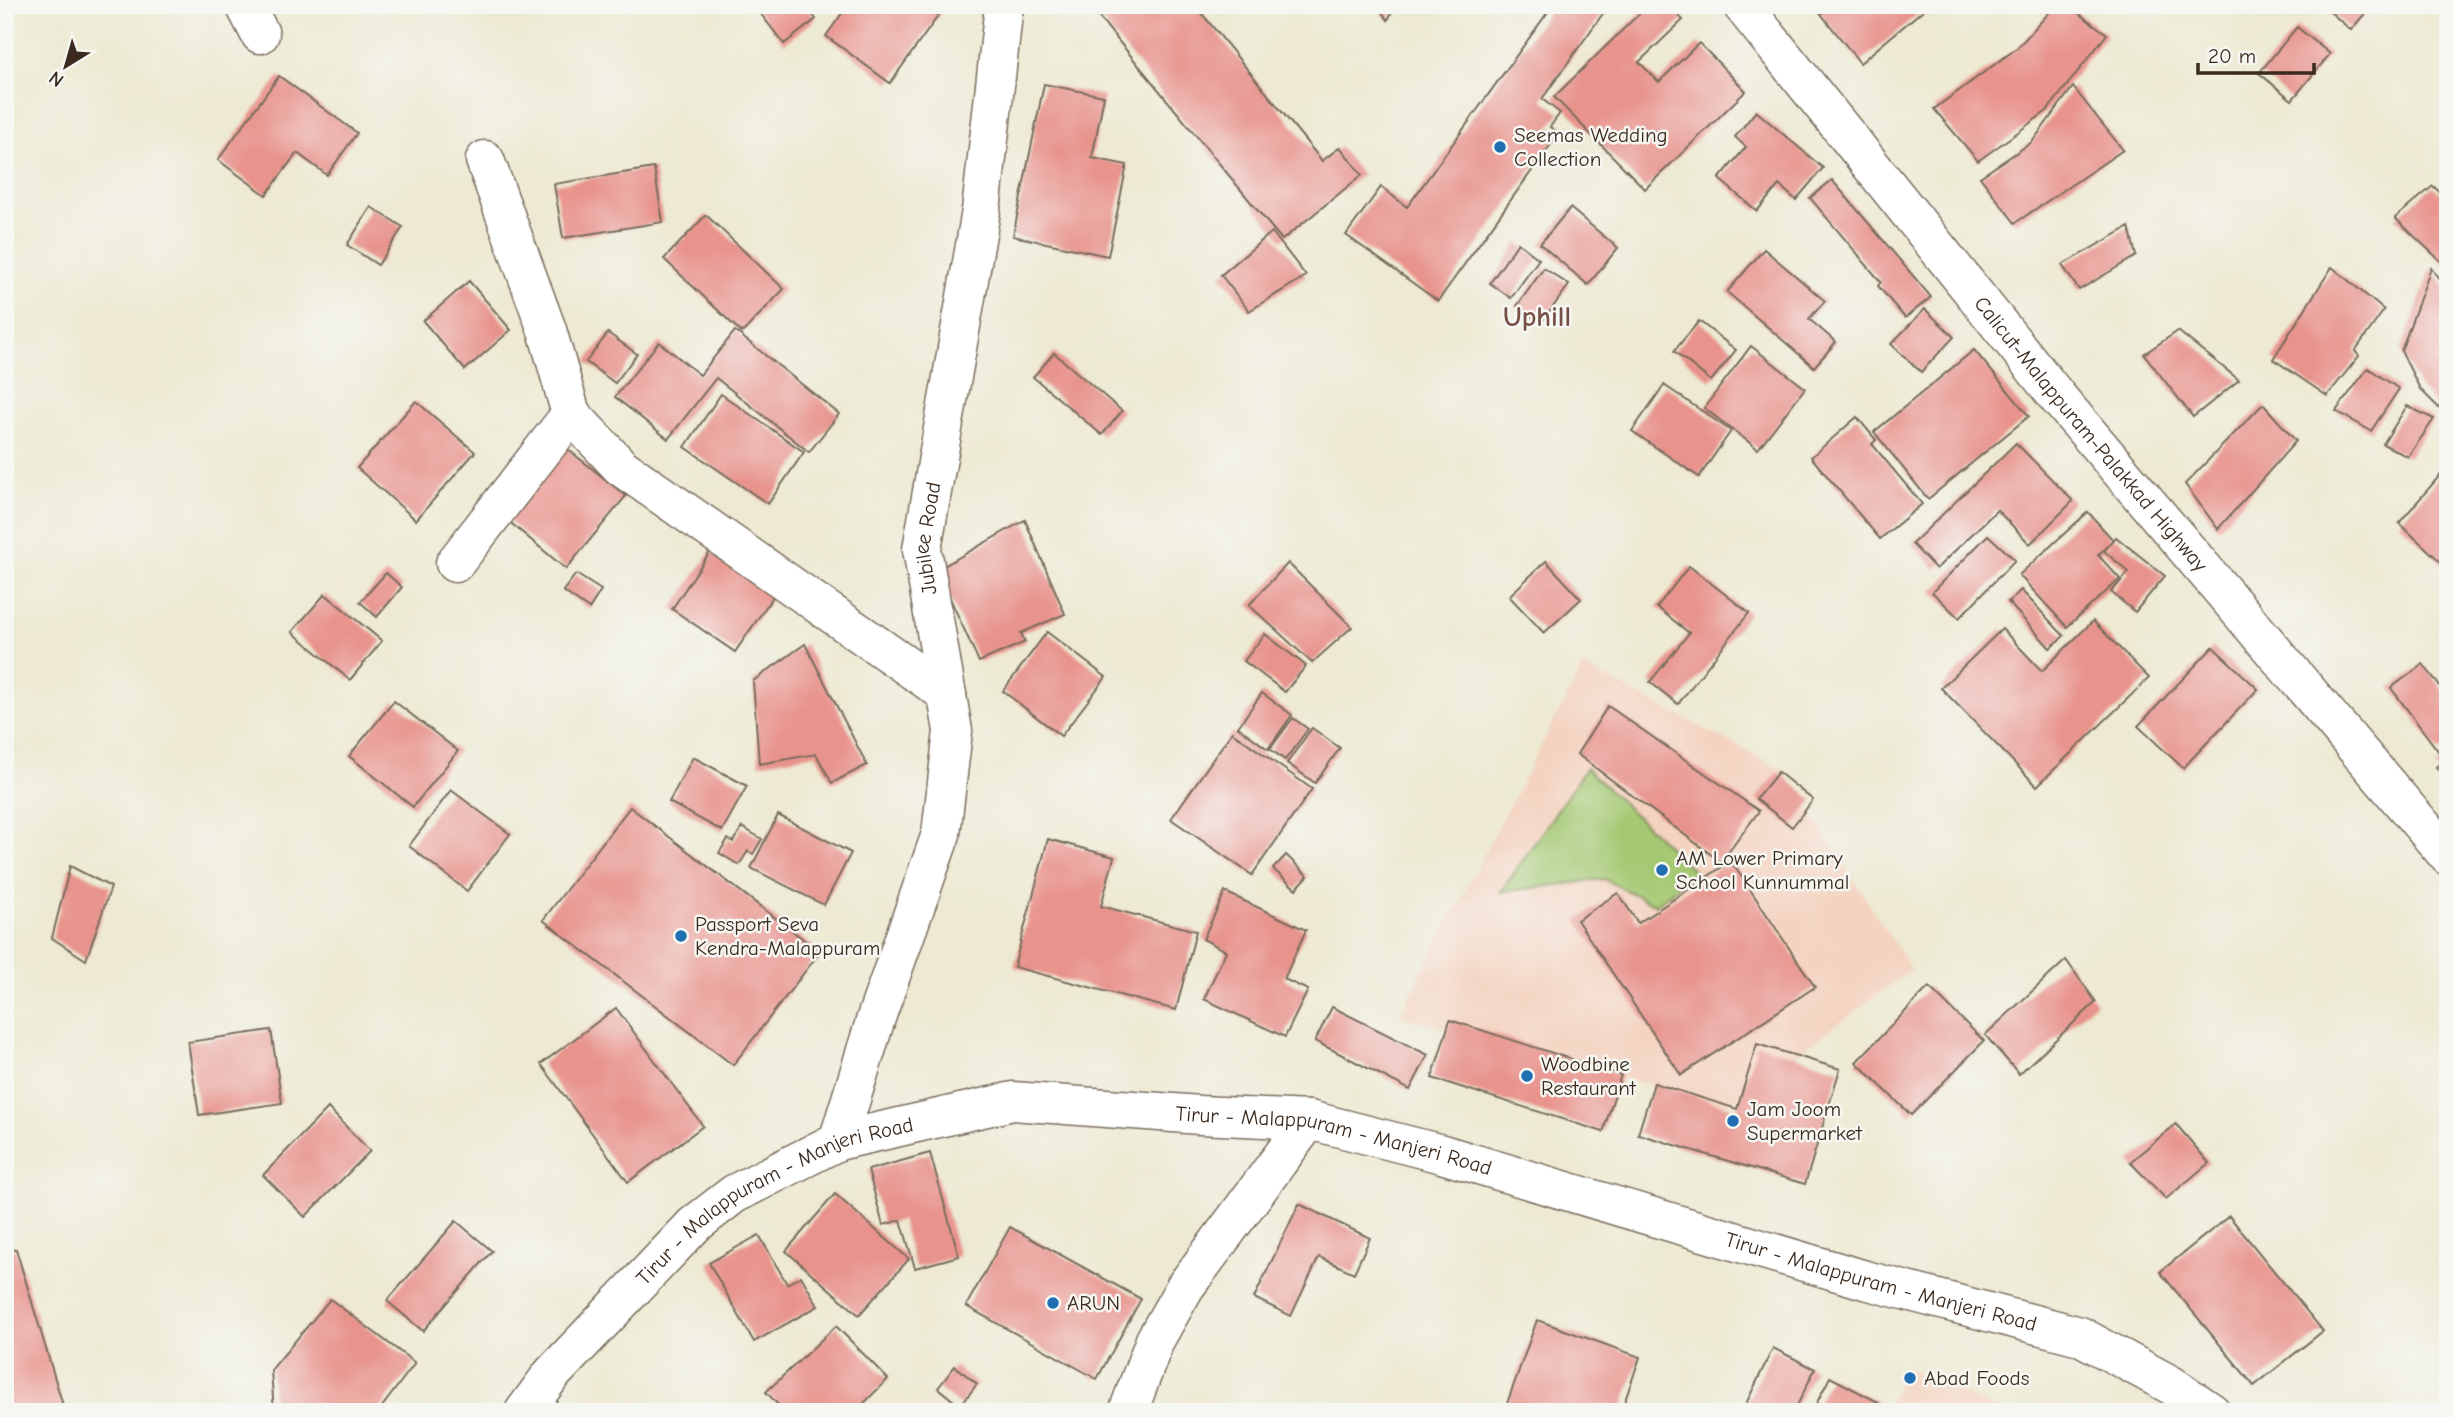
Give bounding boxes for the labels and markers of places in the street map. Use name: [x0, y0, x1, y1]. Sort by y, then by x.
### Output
place label: Seemas Wedding Collection: [1514, 123, 1668, 171]
marker: Seemas Wedding Collection: [1492, 139, 1508, 155]
place label: AM Lower Primary School Kunnummal: [1676, 846, 1849, 894]
marker: AM Lower Primary School Kunnummal: [1654, 862, 1670, 878]
place label: Passport Seva Kendra-Malappuram: [695, 912, 880, 960]
marker: Passport Seva Kendra-Malappuram: [673, 928, 689, 944]
place label: Woodbine Restaurant: [1541, 1052, 1637, 1100]
marker: Woodbine Restaurant: [1519, 1068, 1535, 1084]
place label: Jam Joom Supermarket: [1747, 1097, 1863, 1145]
marker: Jam Joom Supermarket: [1725, 1113, 1741, 1129]
place label: ARUN: [1067, 1291, 1120, 1315]
marker: ARUN: [1045, 1295, 1061, 1311]
place label: Abad Foods: [1924, 1366, 2029, 1390]
marker: Abad Foods: [1902, 1370, 1918, 1386]

